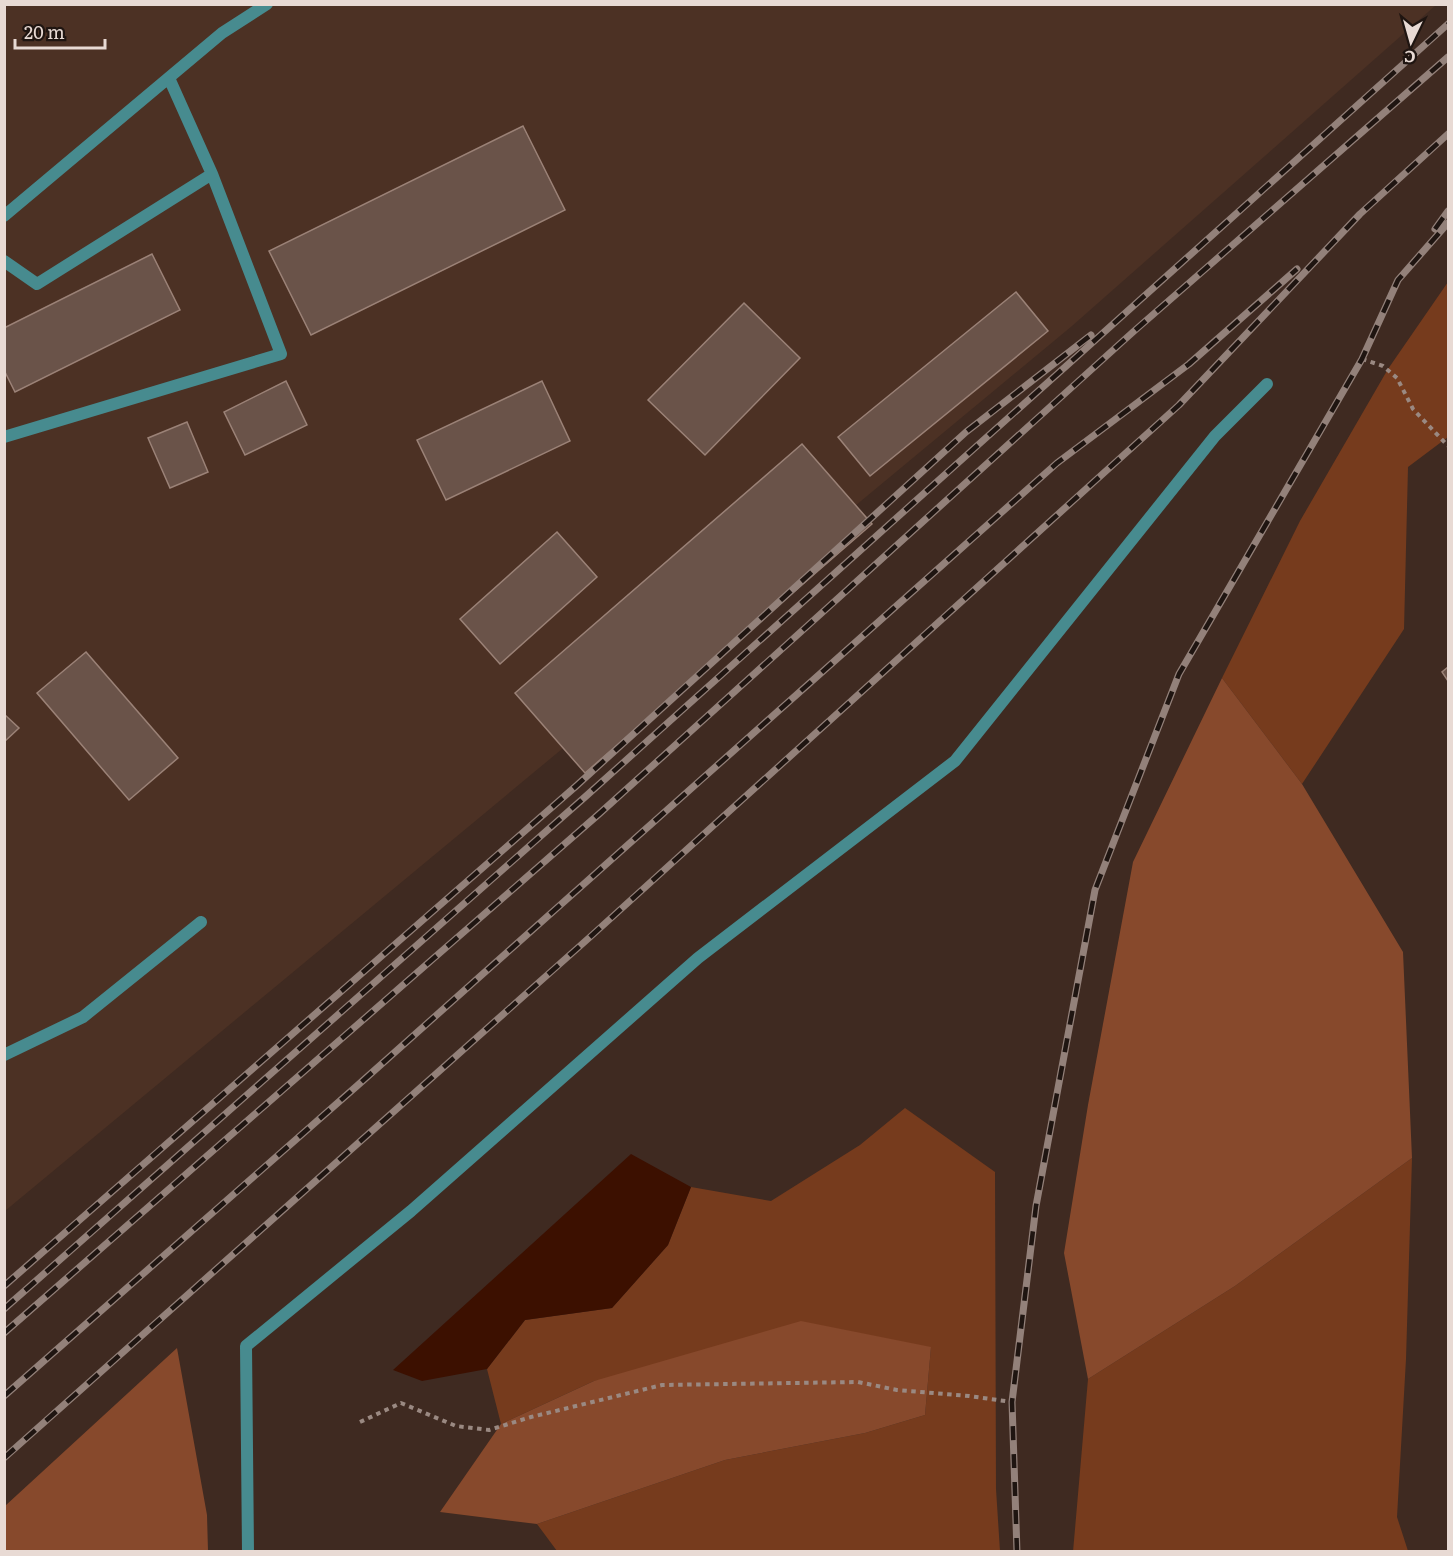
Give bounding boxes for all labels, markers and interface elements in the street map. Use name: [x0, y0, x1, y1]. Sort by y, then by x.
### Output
scale bar: [15, 12, 105, 50]
north arrow: [1381, 12, 1441, 72]
text: 20 m: [24, 18, 65, 45]
text: С: [1403, 45, 1416, 70]

